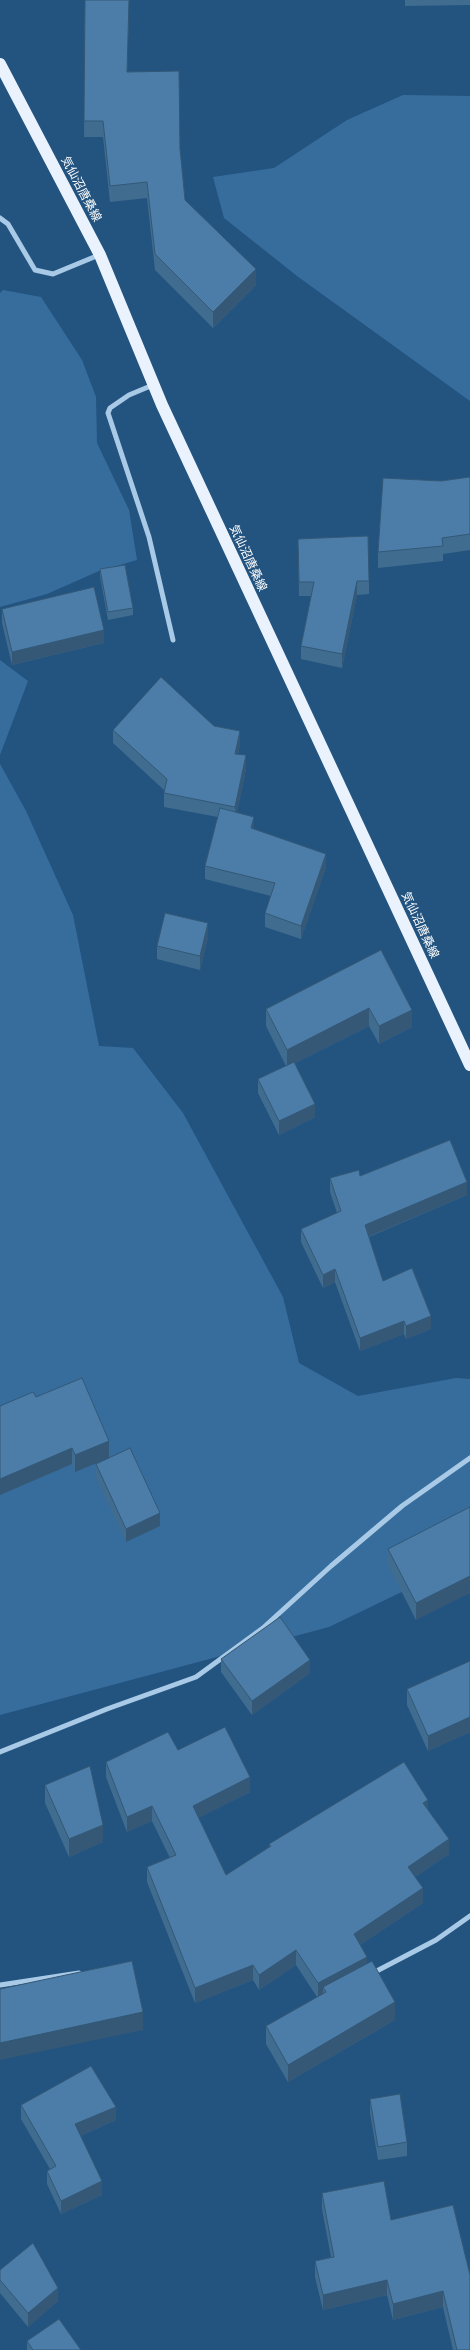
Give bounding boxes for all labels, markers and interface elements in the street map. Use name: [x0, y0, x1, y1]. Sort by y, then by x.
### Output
street label: 気仙沼唐桑線: [58, 154, 104, 224]
street label: 気仙沼唐桑線: [226, 522, 270, 594]
street label: 気仙沼唐桑線: [398, 889, 442, 961]

